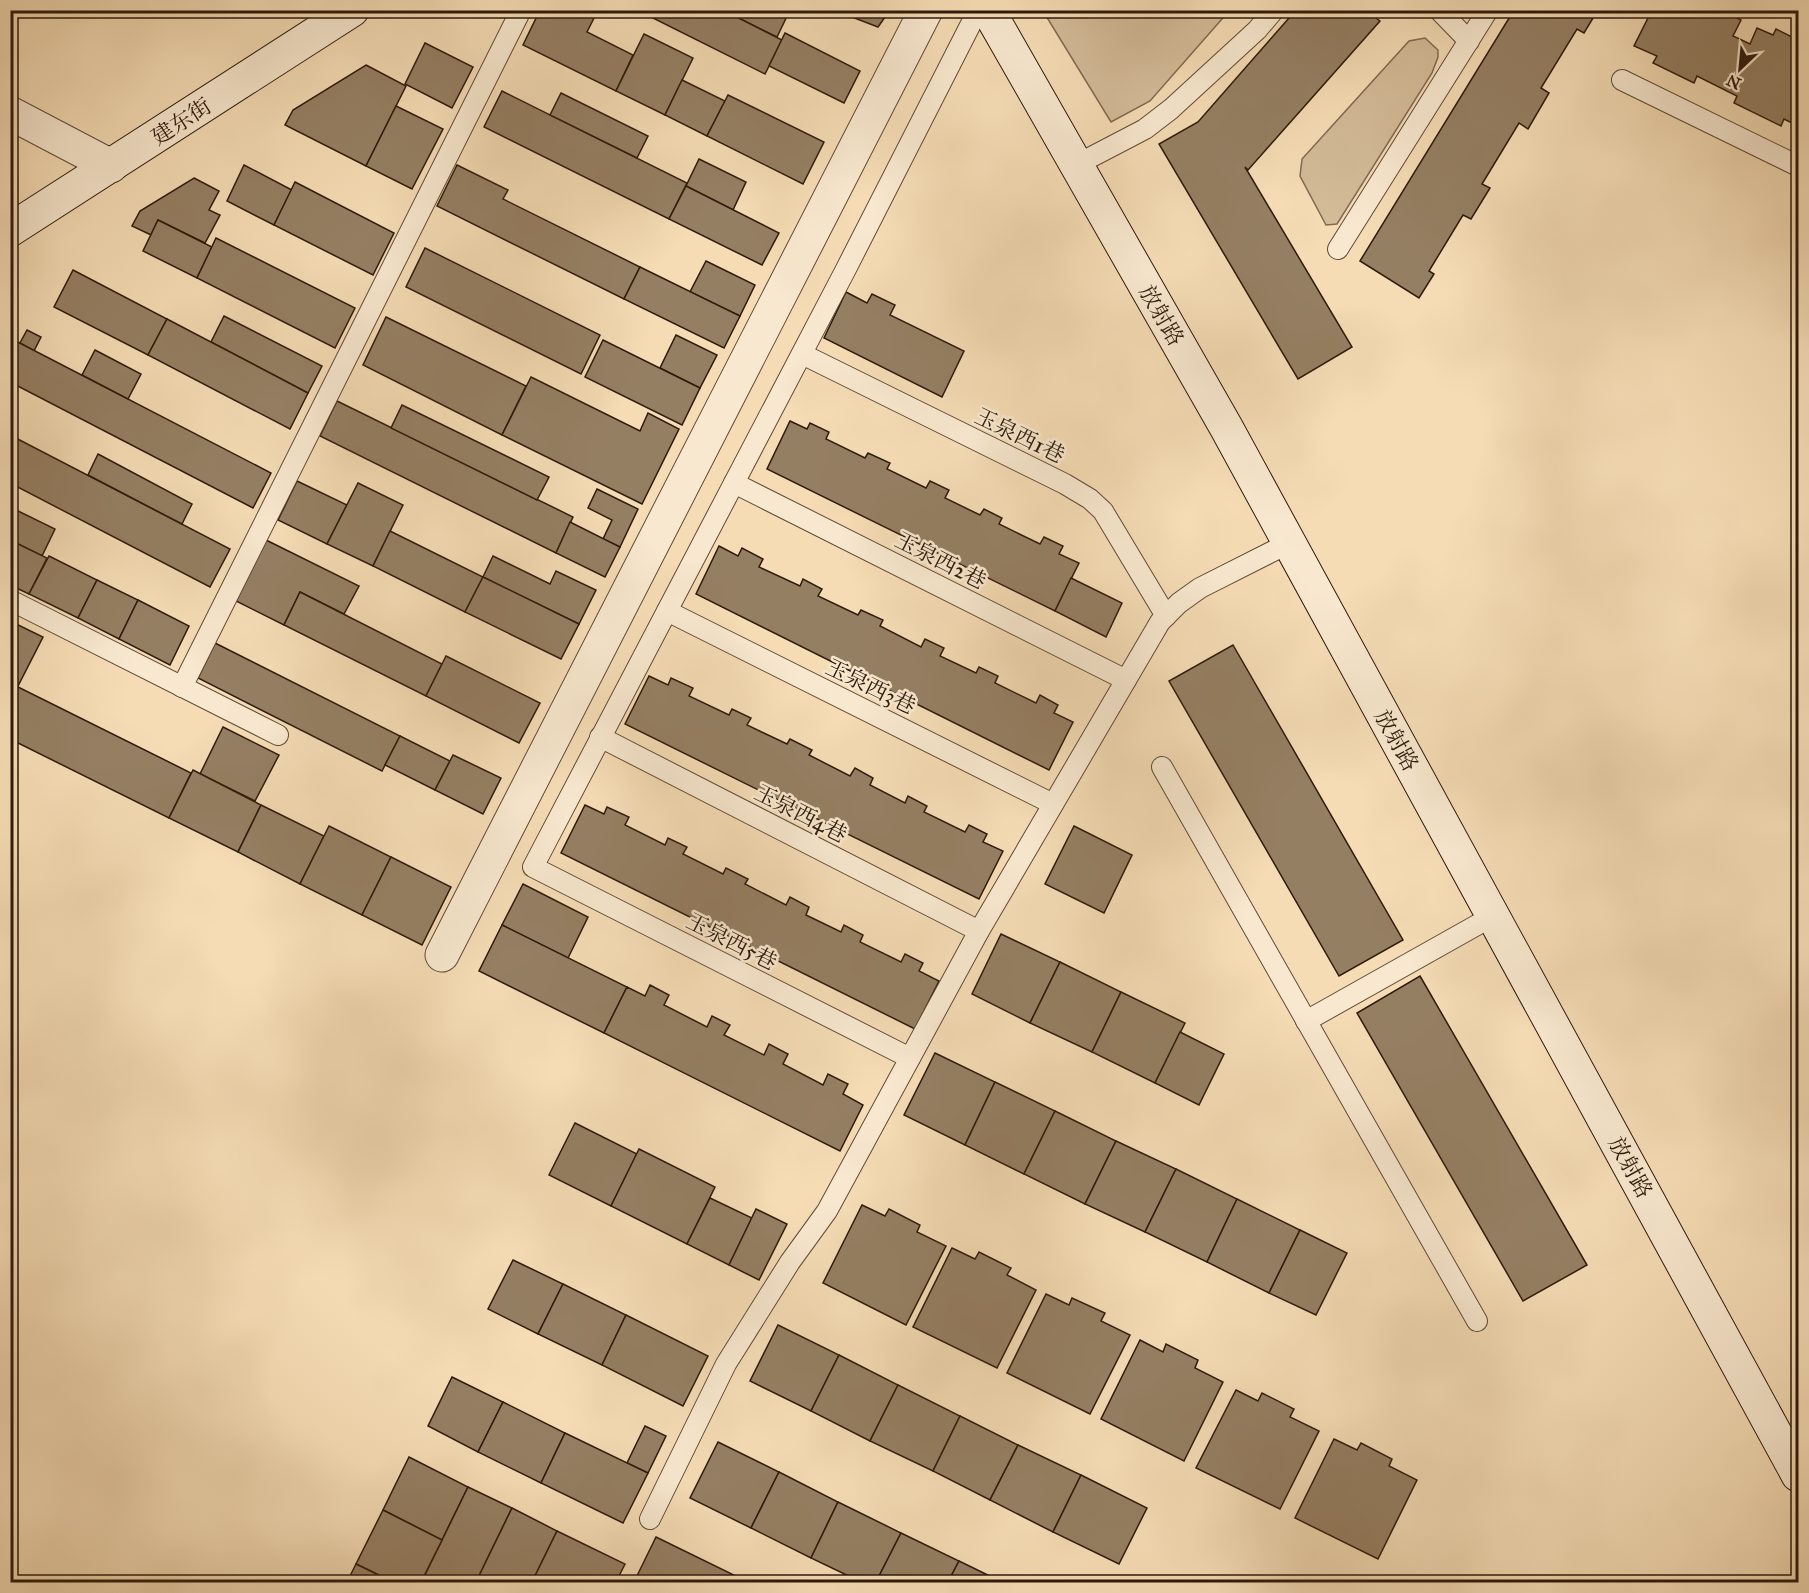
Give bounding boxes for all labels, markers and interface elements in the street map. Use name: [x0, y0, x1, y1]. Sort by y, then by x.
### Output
north arrow: [1710, 39, 1770, 99]
text: N: [1723, 70, 1744, 94]
street label: 建东街: [146, 92, 216, 151]
street label: 放射路: [1133, 280, 1190, 351]
street label: 玉泉西1巷: [970, 402, 1069, 469]
street label: 玉泉西2巷: [891, 526, 991, 595]
street label: 玉泉西3巷: [821, 653, 920, 720]
street label: 放射路: [1369, 705, 1424, 776]
street label: 玉泉西4巷: [750, 779, 852, 848]
street label: 玉泉西5巷: [682, 907, 782, 976]
street label: 放射路: [1603, 1132, 1658, 1203]

